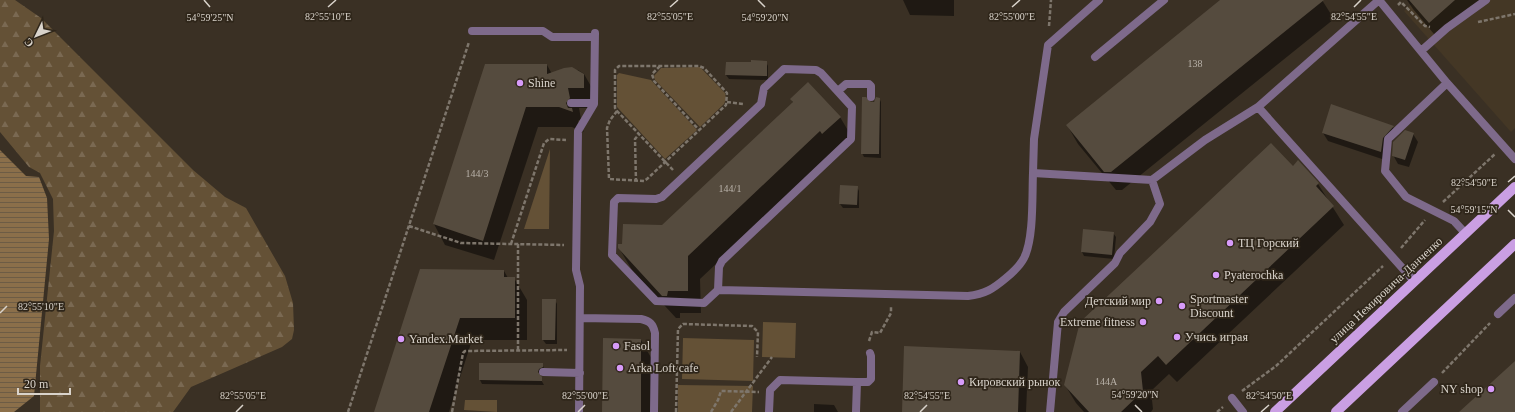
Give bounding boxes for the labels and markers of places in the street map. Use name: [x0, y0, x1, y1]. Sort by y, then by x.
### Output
place label: Shine: [528, 76, 555, 90]
marker: Shine: [515, 78, 525, 88]
place label: ТЦ Горский: [1238, 236, 1299, 250]
marker: ТЦ Горский: [1225, 238, 1235, 248]
place label: Pyaterochka: [1224, 268, 1284, 282]
marker: Pyaterochka: [1211, 270, 1221, 280]
place label: Sportmaster Discount: [1190, 292, 1248, 320]
place label: Детский мир: [1085, 294, 1151, 308]
marker: Детский мир: [1154, 296, 1164, 306]
marker: Sportmaster Discount: [1177, 301, 1187, 311]
place label: Extreme fitness: [1060, 315, 1135, 329]
marker: Extreme fitness: [1138, 317, 1148, 327]
place label: Учись играя: [1185, 330, 1248, 344]
place label: Yandex.Market: [409, 332, 483, 346]
marker: Учись играя: [1172, 332, 1182, 342]
marker: Yandex.Market: [396, 334, 406, 344]
place label: Fasol: [624, 339, 651, 353]
marker: Fasol: [611, 341, 621, 351]
place label: Arka Loft cafe: [628, 361, 699, 375]
marker: Arka Loft cafe: [615, 363, 625, 373]
place label: Кировский рынок: [969, 375, 1061, 389]
marker: Кировский рынок: [956, 377, 966, 387]
place label: NY shop: [1440, 382, 1483, 396]
marker: NY shop: [1486, 384, 1496, 394]

